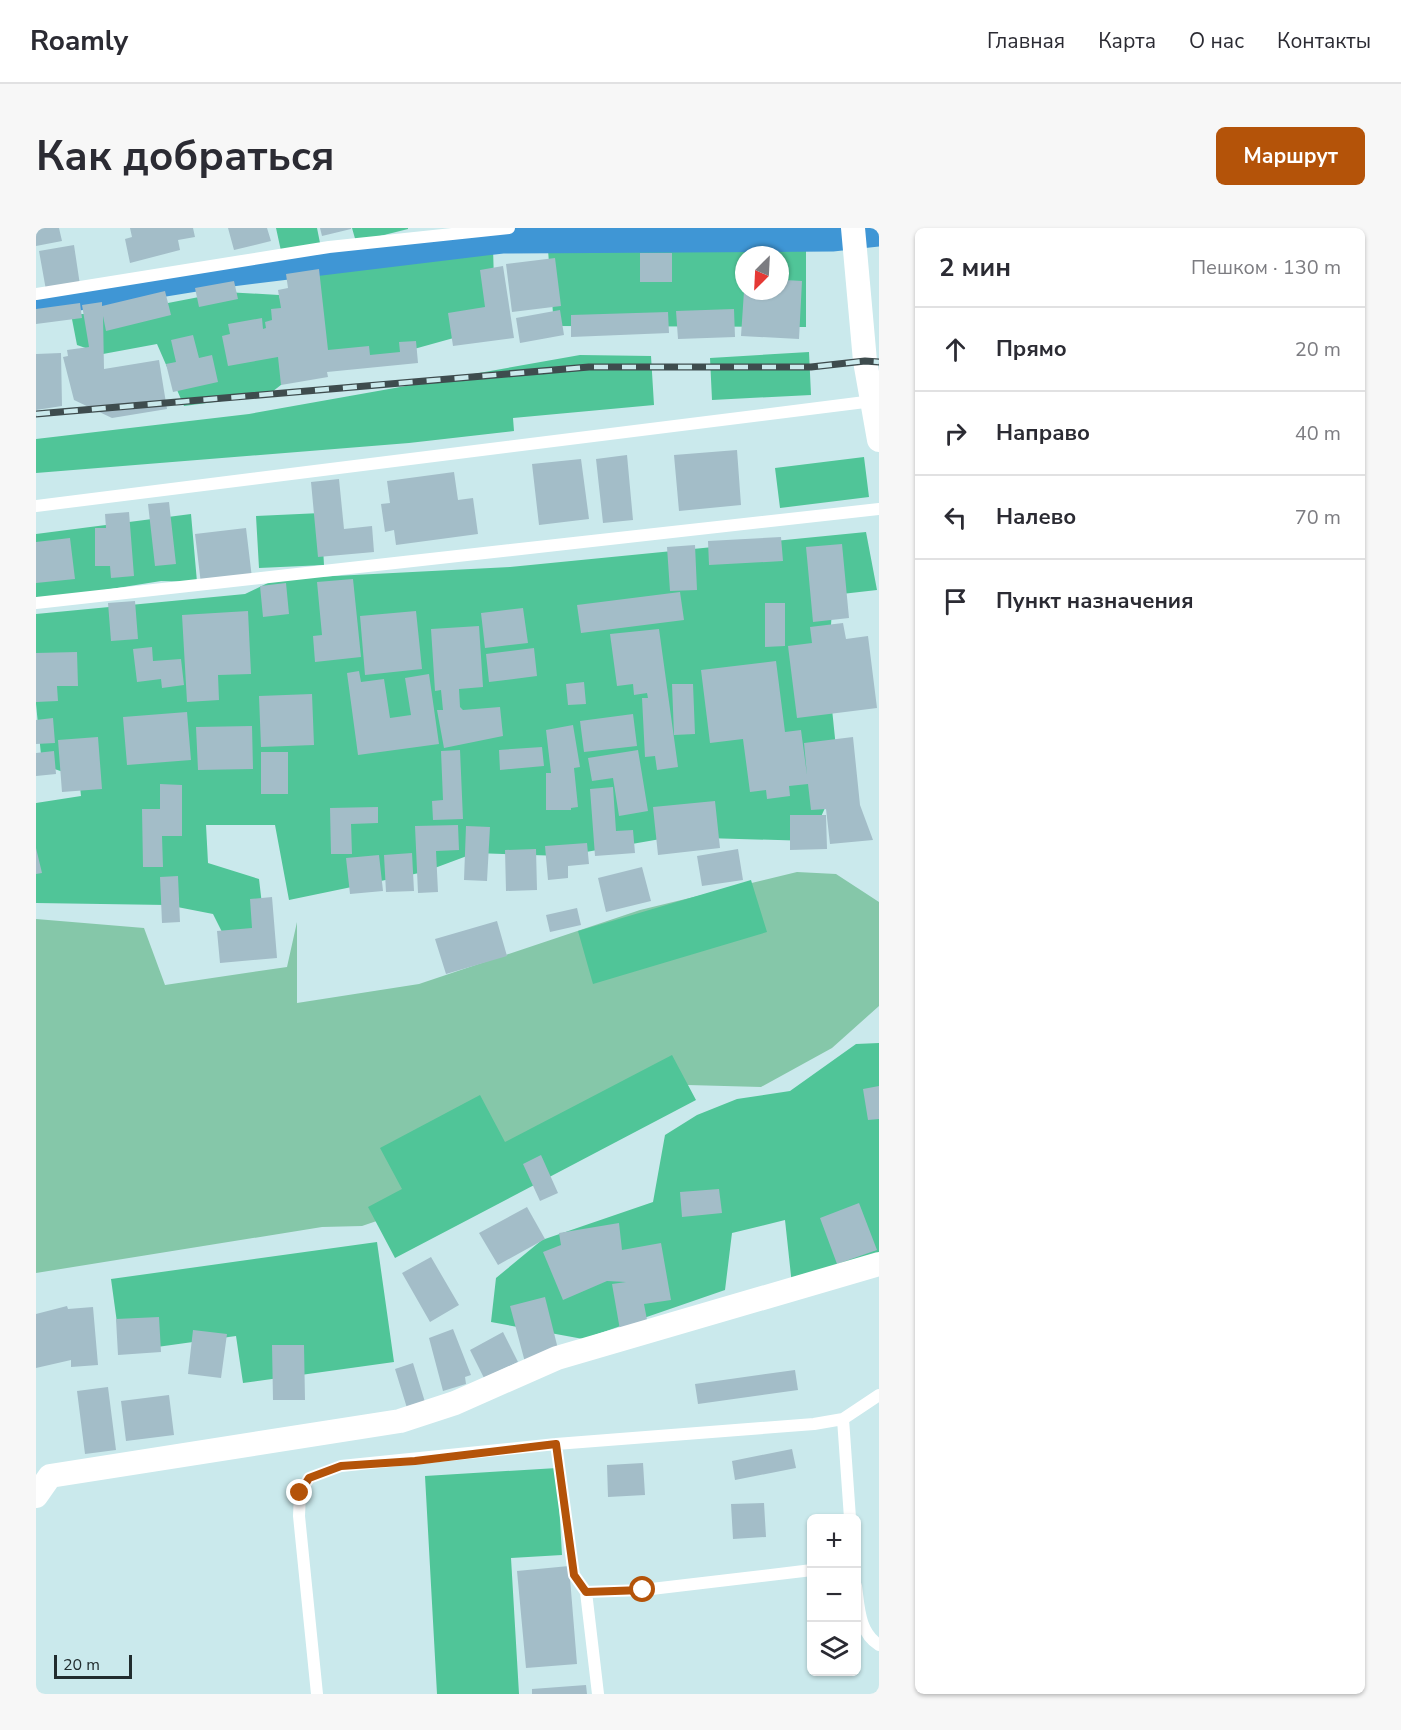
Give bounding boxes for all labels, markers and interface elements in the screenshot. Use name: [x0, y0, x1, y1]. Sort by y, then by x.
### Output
text: Roamly: [30, 22, 128, 60]
text: Главная: [987, 27, 1065, 55]
text: Карта: [1098, 27, 1156, 55]
text: О нас: [1189, 27, 1244, 55]
text: Контакты: [1277, 27, 1371, 55]
button: Маршрут: [1216, 127, 1365, 185]
text: Как добраться: [36, 128, 335, 185]
north arrow: [735, 246, 789, 300]
text: 2 мин: [939, 250, 1011, 285]
text: Пешком · 130 m: [1191, 254, 1341, 281]
icon: ahead: [939, 333, 972, 366]
text: Прямо: [996, 334, 1067, 364]
text: 20 m: [1295, 336, 1341, 363]
icon: right: [939, 417, 972, 450]
text: Направо: [996, 418, 1090, 448]
text: 40 m: [1295, 420, 1341, 447]
icon: left: [939, 501, 972, 534]
text: Налево: [996, 502, 1076, 532]
text: 70 m: [1295, 504, 1341, 531]
icon: arrive: [939, 585, 972, 618]
text: Пункт назначения: [996, 586, 1194, 616]
route end: [286, 1479, 312, 1505]
map controls: [807, 1514, 861, 1676]
button: +: [807, 1514, 861, 1568]
button: −: [807, 1568, 861, 1622]
route start: [629, 1576, 655, 1602]
button: layers: [807, 1622, 861, 1676]
scale bar: [54, 1652, 132, 1680]
text: 20 m: [63, 1654, 100, 1676]

